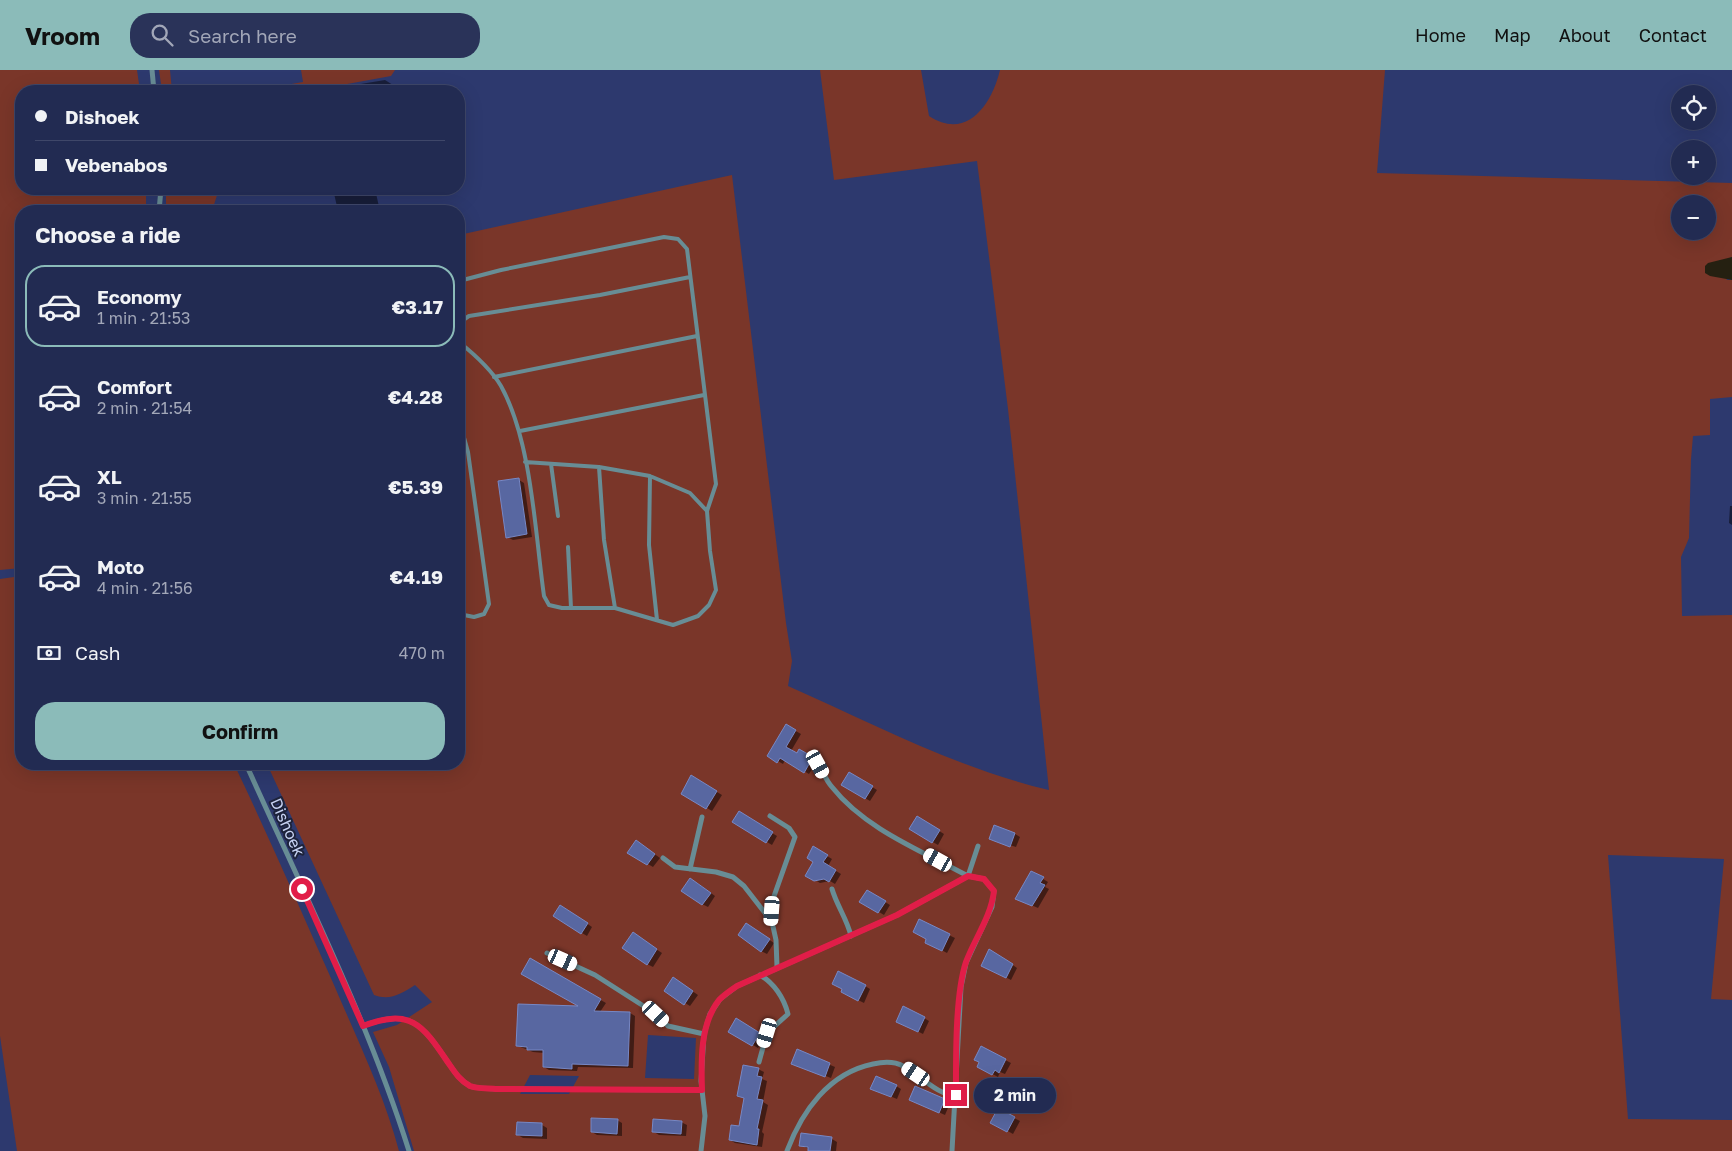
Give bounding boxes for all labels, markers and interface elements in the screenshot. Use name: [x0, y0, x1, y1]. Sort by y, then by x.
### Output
search box: [130, 13, 480, 58]
text: Vroom: [25, 21, 100, 50]
icon: search: [148, 21, 176, 49]
text: Search here: [188, 24, 297, 47]
text: Home: [1415, 24, 1466, 46]
text: Map: [1494, 24, 1531, 46]
text: About: [1559, 24, 1611, 46]
text: Contact: [1639, 24, 1707, 46]
map controls: [1671, 85, 1716, 240]
button: locate: [1671, 85, 1716, 130]
text: Dishoek: [65, 105, 140, 128]
button: +: [1671, 140, 1716, 185]
text: Vebenabos: [65, 153, 168, 176]
button: −: [1671, 195, 1716, 240]
text: Choose a ride: [35, 221, 181, 248]
icon: car: [37, 284, 82, 329]
text: Economy: [97, 285, 182, 308]
text: €3.17: [392, 295, 443, 318]
text: 1 min · 21:53: [97, 308, 190, 328]
icon: car: [37, 374, 82, 419]
text: Comfort: [97, 375, 172, 398]
text: €4.28: [388, 385, 443, 408]
text: 2 min · 21:54: [97, 398, 192, 418]
icon: car: [37, 464, 82, 509]
text: XL: [97, 465, 122, 488]
text: €5.39: [388, 475, 443, 498]
text: 3 min · 21:55: [97, 488, 192, 508]
icon: car: [37, 554, 82, 599]
text: Moto: [97, 555, 144, 578]
text: €4.19: [390, 565, 443, 588]
text: 4 min · 21:56: [97, 578, 193, 598]
icon: cash: [35, 639, 63, 667]
text: Cash: [75, 641, 120, 664]
text: 470 m: [399, 643, 445, 663]
button: Confirm: [35, 702, 445, 760]
car: [804, 747, 831, 781]
street label: Dishoek: [266, 795, 310, 859]
car: [921, 846, 954, 874]
route start: [291, 878, 313, 900]
car: [763, 896, 780, 926]
car: [546, 947, 579, 973]
car: [639, 998, 672, 1030]
car: [755, 1016, 778, 1050]
car: [899, 1059, 932, 1089]
callout: 2 min: [974, 1078, 1056, 1112]
route end: [945, 1084, 967, 1106]
text: 2 min: [994, 1085, 1036, 1105]

